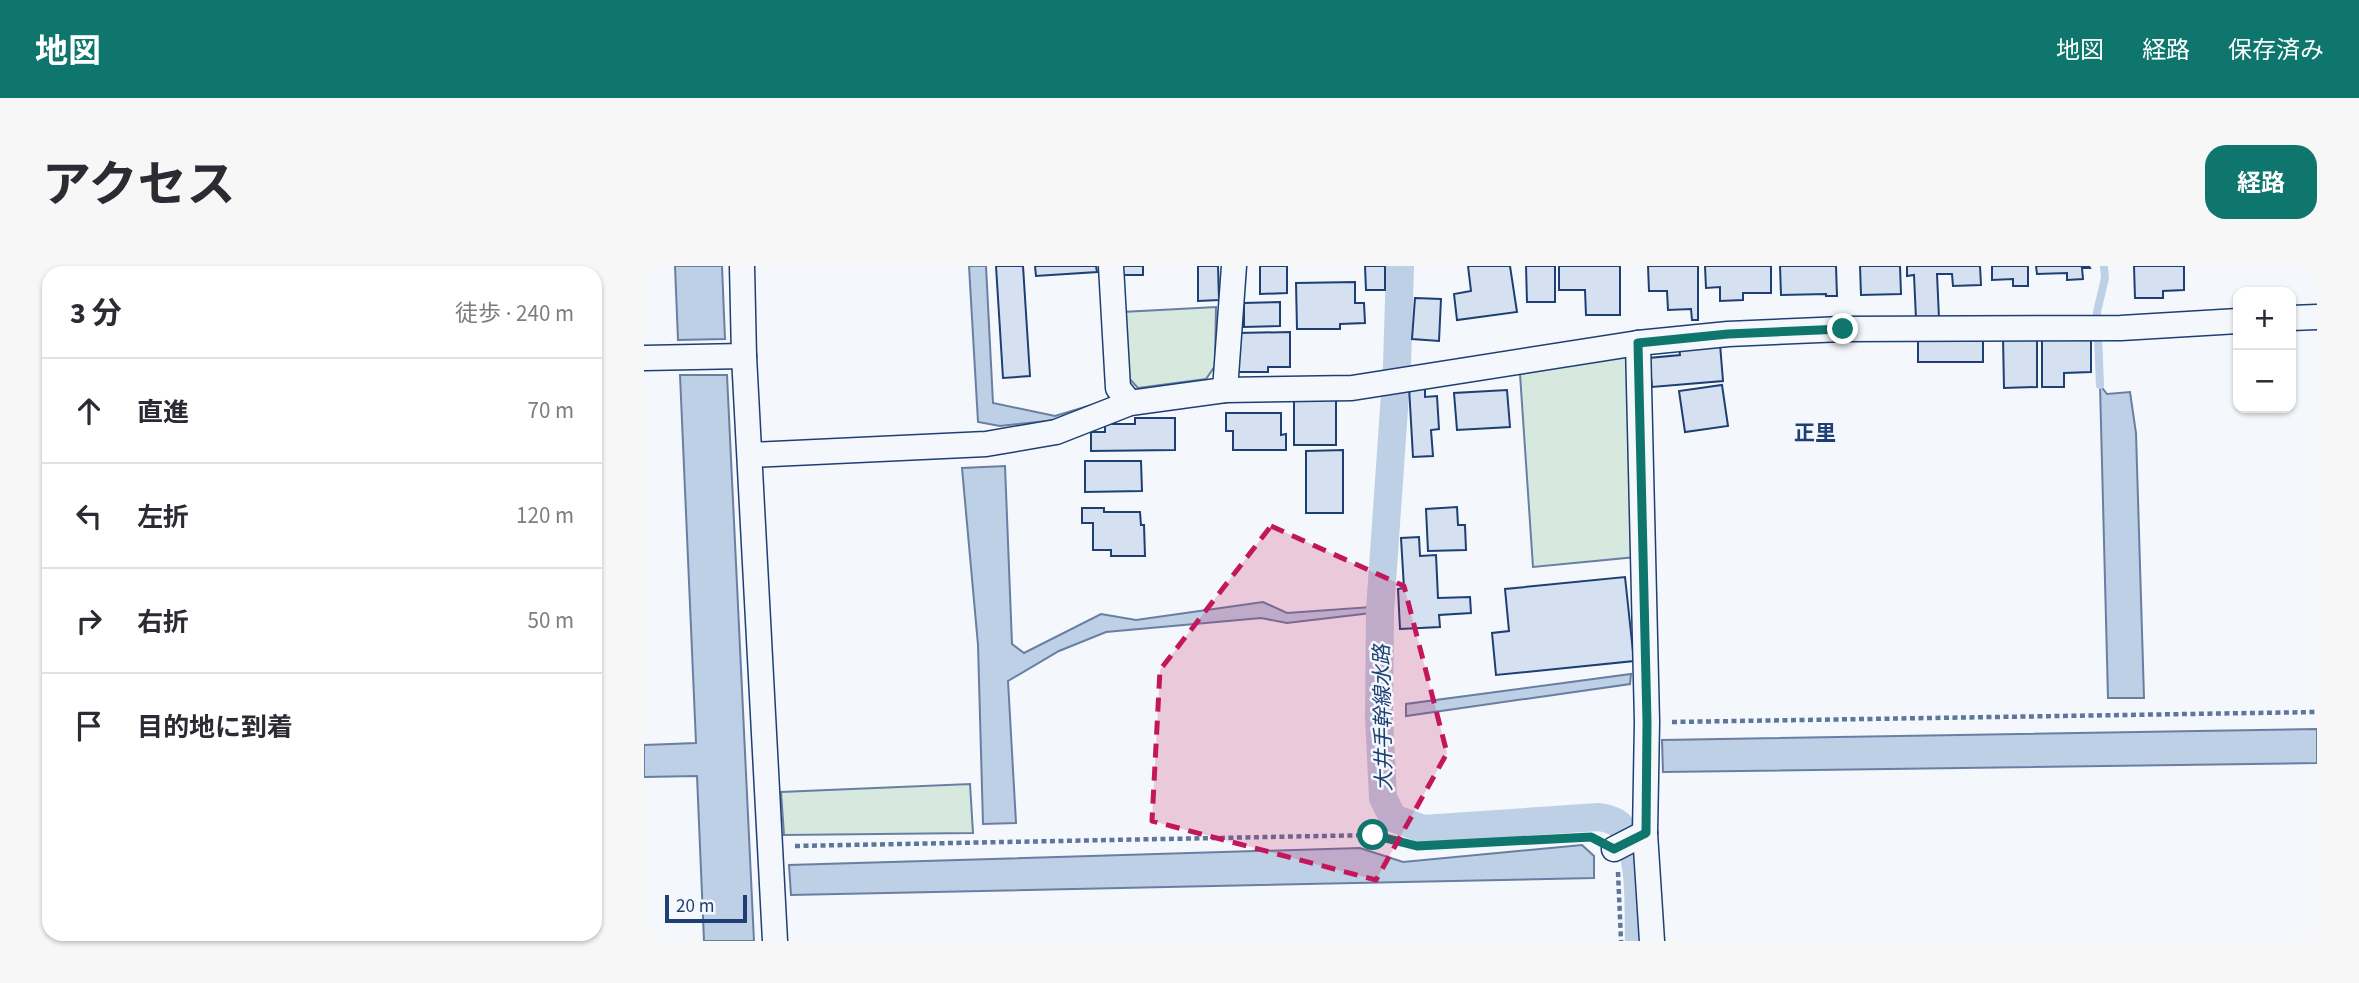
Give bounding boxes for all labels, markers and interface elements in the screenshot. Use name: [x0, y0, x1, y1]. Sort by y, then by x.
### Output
text: 地図: [35, 28, 101, 75]
text: 地図: [2056, 33, 2104, 68]
text: 経路: [2142, 33, 2190, 68]
text: 保存済み: [2228, 33, 2324, 68]
button: 経路: [2205, 145, 2317, 219]
text: アクセス: [42, 151, 236, 221]
map controls: [2233, 287, 2296, 413]
button: +: [2233, 287, 2296, 350]
text: 3 分: [70, 292, 122, 335]
text: 徒歩 · 240 m: [455, 297, 574, 330]
route end: [1827, 313, 1858, 344]
button: −: [2233, 350, 2296, 413]
icon: ahead: [70, 392, 108, 430]
text: 直進: [137, 394, 189, 431]
text: 70 m: [527, 394, 574, 427]
district label: 正里: [1794, 418, 1836, 448]
icon: left: [70, 497, 108, 535]
text: 左折: [137, 499, 189, 536]
text: 120 m: [516, 499, 574, 532]
icon: right: [70, 602, 108, 640]
text: 右折: [137, 604, 189, 641]
text: 50 m: [527, 604, 574, 637]
water label: 大井手幹線水路: [1367, 642, 1399, 792]
icon: arrive: [70, 707, 108, 745]
text: 目的地に到着: [137, 709, 293, 746]
route start: [1357, 819, 1388, 850]
scale bar: [665, 892, 747, 924]
text: 20 m: [676, 893, 714, 920]

